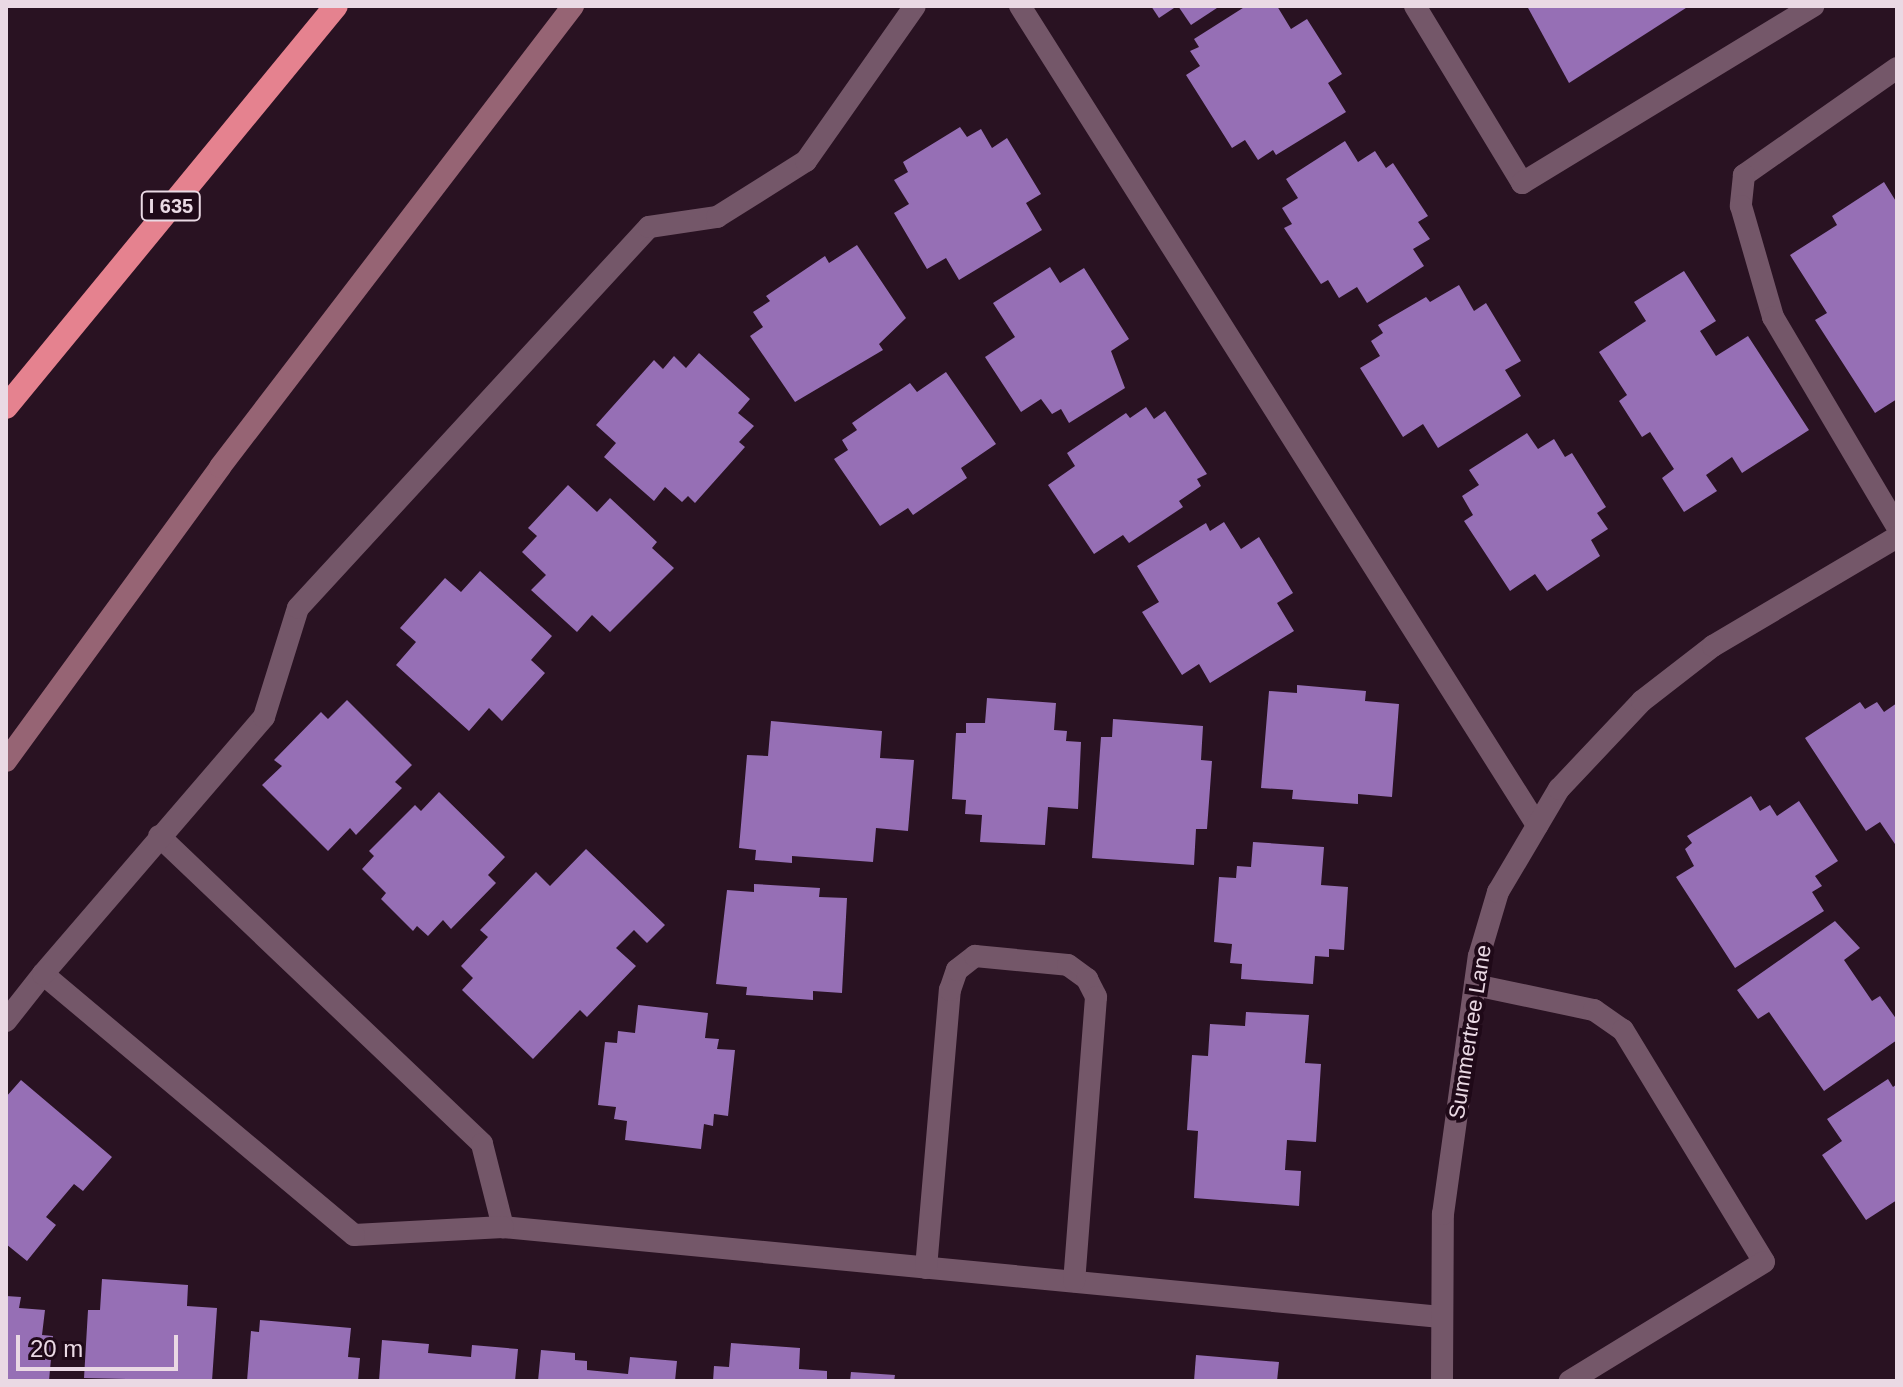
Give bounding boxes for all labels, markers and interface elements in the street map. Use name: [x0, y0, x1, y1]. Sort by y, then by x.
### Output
road number: I 635: [139, 190, 203, 222]
street label: Summertree Lane: [1443, 943, 1497, 1121]
scale bar: [20, 1319, 182, 1369]
text: 20 m: [30, 1335, 83, 1362]

